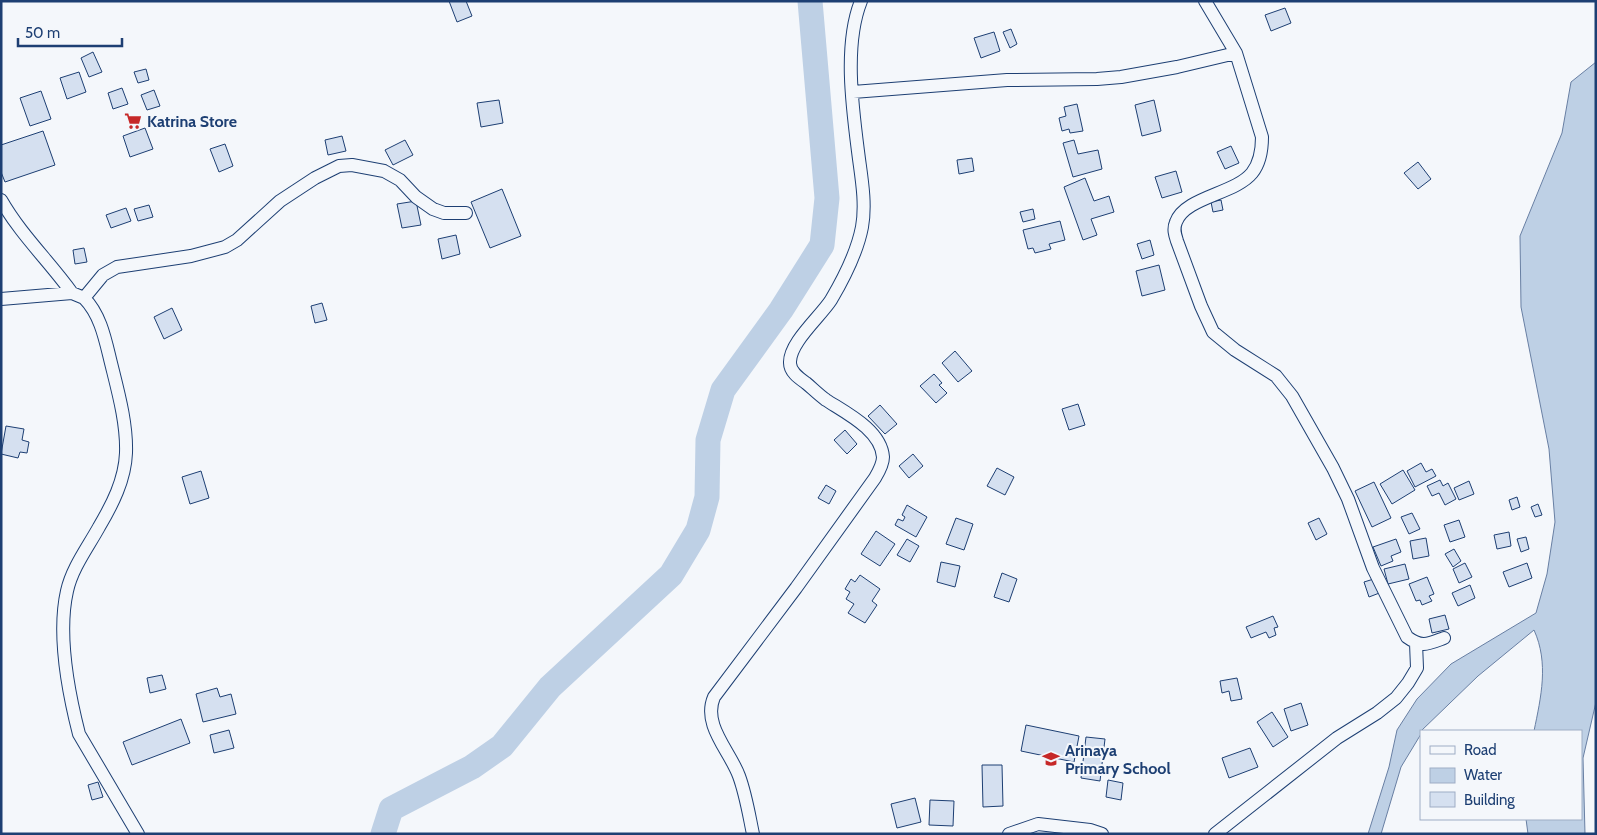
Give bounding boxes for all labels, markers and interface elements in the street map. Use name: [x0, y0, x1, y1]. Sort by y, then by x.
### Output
scale bar: [18, 15, 121, 47]
text: 50 m: [25, 24, 60, 42]
supermarket icon: Katrina Store: [123, 111, 143, 131]
place label: Katrina Store: [147, 112, 237, 131]
legend: [1420, 730, 1582, 820]
place label: Arinaya Primary School: [1065, 741, 1171, 778]
text: Road: [1464, 741, 1497, 759]
school or university icon: Arinaya Primary School: [1041, 749, 1061, 769]
text: Water: [1464, 766, 1502, 784]
text: Building: [1464, 791, 1515, 809]

